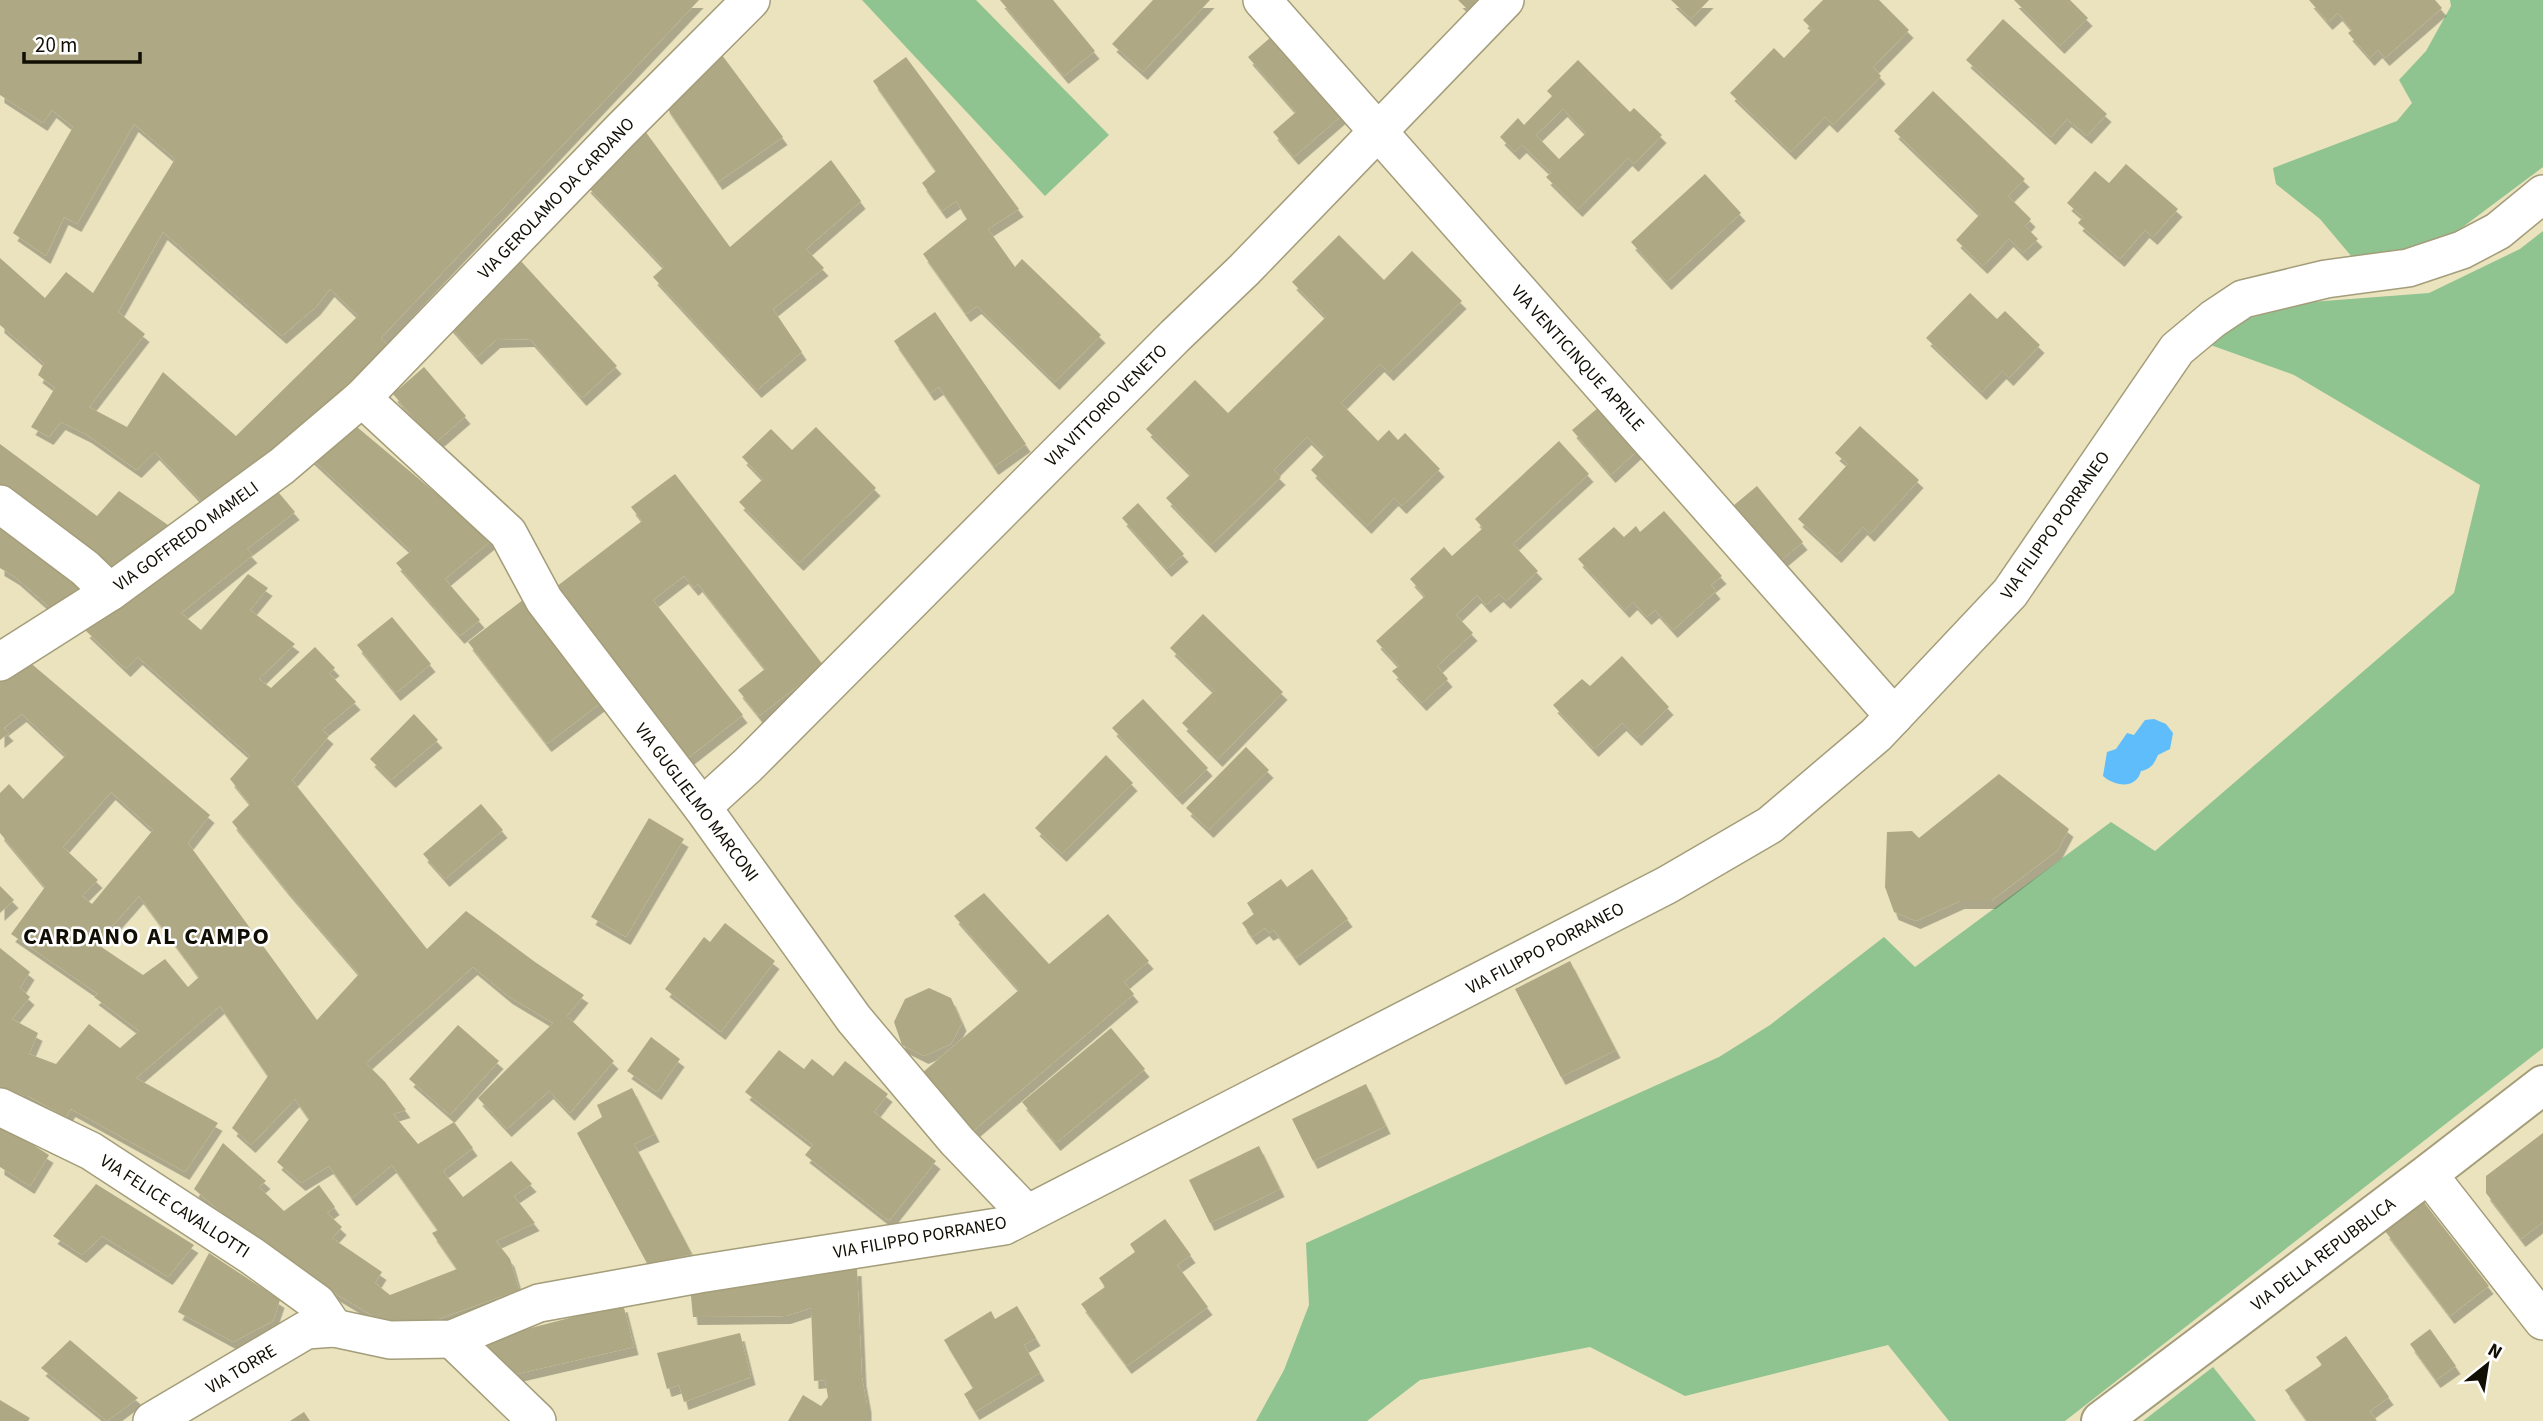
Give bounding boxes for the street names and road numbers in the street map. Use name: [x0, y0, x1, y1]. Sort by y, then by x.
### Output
street label: VIA GEROLAMO DA CARDANO: [472, 112, 640, 285]
street label: VIA VENTICINQUE APRILE: [1505, 280, 1650, 437]
street label: VIA VITTORIO VENETO: [1040, 339, 1173, 472]
street label: VIA FILIPPO PORRANEO: [1995, 446, 2116, 604]
street label: VIA GOFFREDO MAMELI: [109, 475, 264, 598]
street label: VIA GUGLIELMO MARCONI: [629, 718, 765, 887]
street label: VIA FILIPPO PORRANEO: [1462, 896, 1629, 1001]
street label: VIA FELICE CAVALLOTTI: [95, 1149, 254, 1264]
street label: VIA DELLA REPUBBLICA: [2246, 1192, 2401, 1317]
street label: VIA FILIPPO PORRANEO: [831, 1210, 1009, 1265]
street label: VIA TORRE: [201, 1338, 281, 1400]

